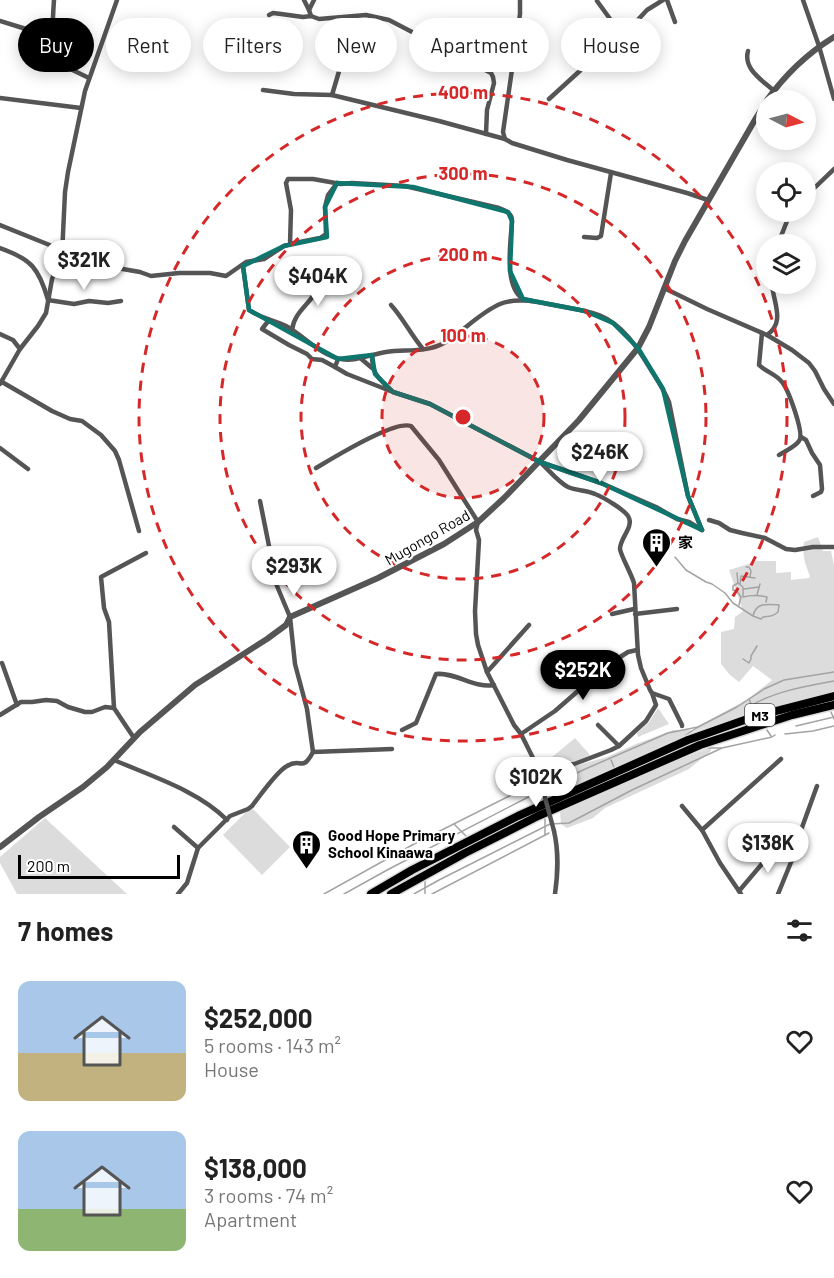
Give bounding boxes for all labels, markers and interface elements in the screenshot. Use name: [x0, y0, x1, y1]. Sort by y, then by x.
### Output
chip: Buy: [18, 18, 94, 72]
chip: Rent: [106, 18, 191, 72]
chip: Filters: [203, 18, 303, 72]
chip: New: [315, 18, 397, 72]
chip: Apartment: [409, 18, 549, 72]
chip: House: [561, 18, 661, 72]
text: 400 m: [438, 81, 488, 103]
north arrow: [756, 90, 816, 150]
map controls: [756, 90, 816, 294]
text: 300 m: [439, 162, 487, 184]
button: locate: [756, 162, 816, 222]
button: layers: [756, 234, 816, 294]
pin: $321K: [42, 240, 126, 291]
text: 200 m: [438, 243, 488, 265]
text: $321K: [58, 247, 110, 271]
pin: $404K: [276, 256, 360, 307]
text: $404K: [288, 263, 348, 287]
text: 100 m: [440, 324, 486, 346]
centre of rings: [453, 407, 473, 427]
pin: $246K: [558, 432, 642, 483]
text: $246K: [571, 439, 629, 463]
street label: Mugongo Road: [381, 505, 473, 569]
building icon: 家: [641, 526, 673, 568]
place label: 家: [678, 533, 693, 551]
pin: $293K: [252, 546, 336, 597]
text: $293K: [266, 553, 322, 577]
pin: $252K: [541, 650, 625, 701]
text: $252K: [554, 657, 612, 681]
road number: M3: [745, 704, 775, 726]
pin: $102K: [494, 757, 578, 808]
text: $102K: [509, 764, 563, 788]
pin: $138K: [726, 823, 810, 874]
place label: Good Hope Primary School Kinaawa: [328, 826, 456, 861]
building icon: Good Hope Primary School Kinaawa: [291, 828, 323, 870]
text: $138K: [742, 830, 794, 854]
scale bar: [18, 852, 180, 880]
text: 200 m: [27, 856, 70, 875]
icon: filters: [783, 914, 816, 947]
text: 7 homes: [18, 915, 113, 946]
text: $252,000: [204, 1002, 313, 1033]
icon: home: [66, 1005, 138, 1077]
icon: heart: [783, 1025, 816, 1058]
text: 5 rooms · 143 m²: [204, 1033, 341, 1057]
text: House: [204, 1057, 259, 1081]
text: $138,000: [204, 1152, 307, 1183]
icon: home: [66, 1155, 138, 1227]
icon: heart: [783, 1175, 816, 1208]
text: 3 rooms · 74 m²: [204, 1183, 333, 1207]
text: Apartment: [204, 1207, 297, 1231]

